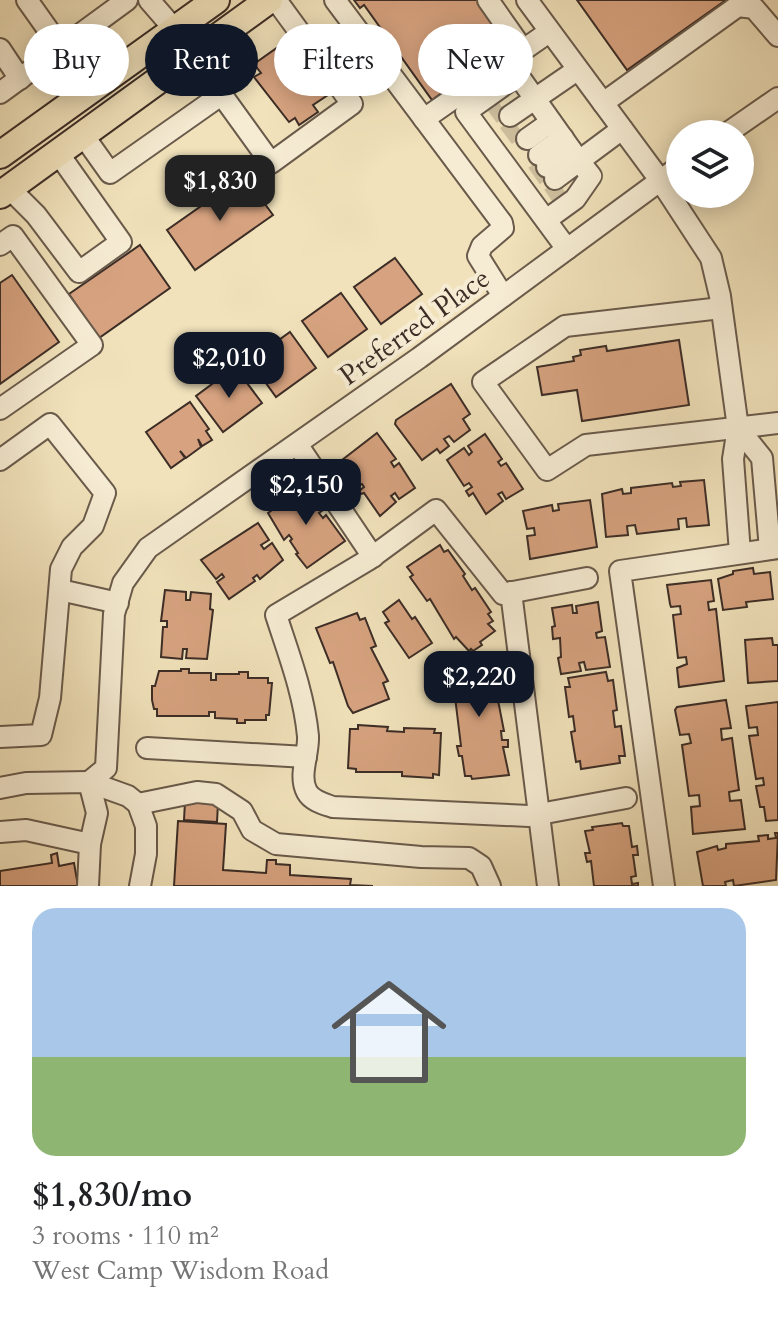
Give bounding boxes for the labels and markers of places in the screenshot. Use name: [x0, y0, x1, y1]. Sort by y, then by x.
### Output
pin: $1,830: [155, 155, 285, 223]
pin: $2,010: [164, 332, 294, 400]
pin: $2,150: [241, 459, 371, 527]
pin: $2,220: [414, 651, 544, 719]

